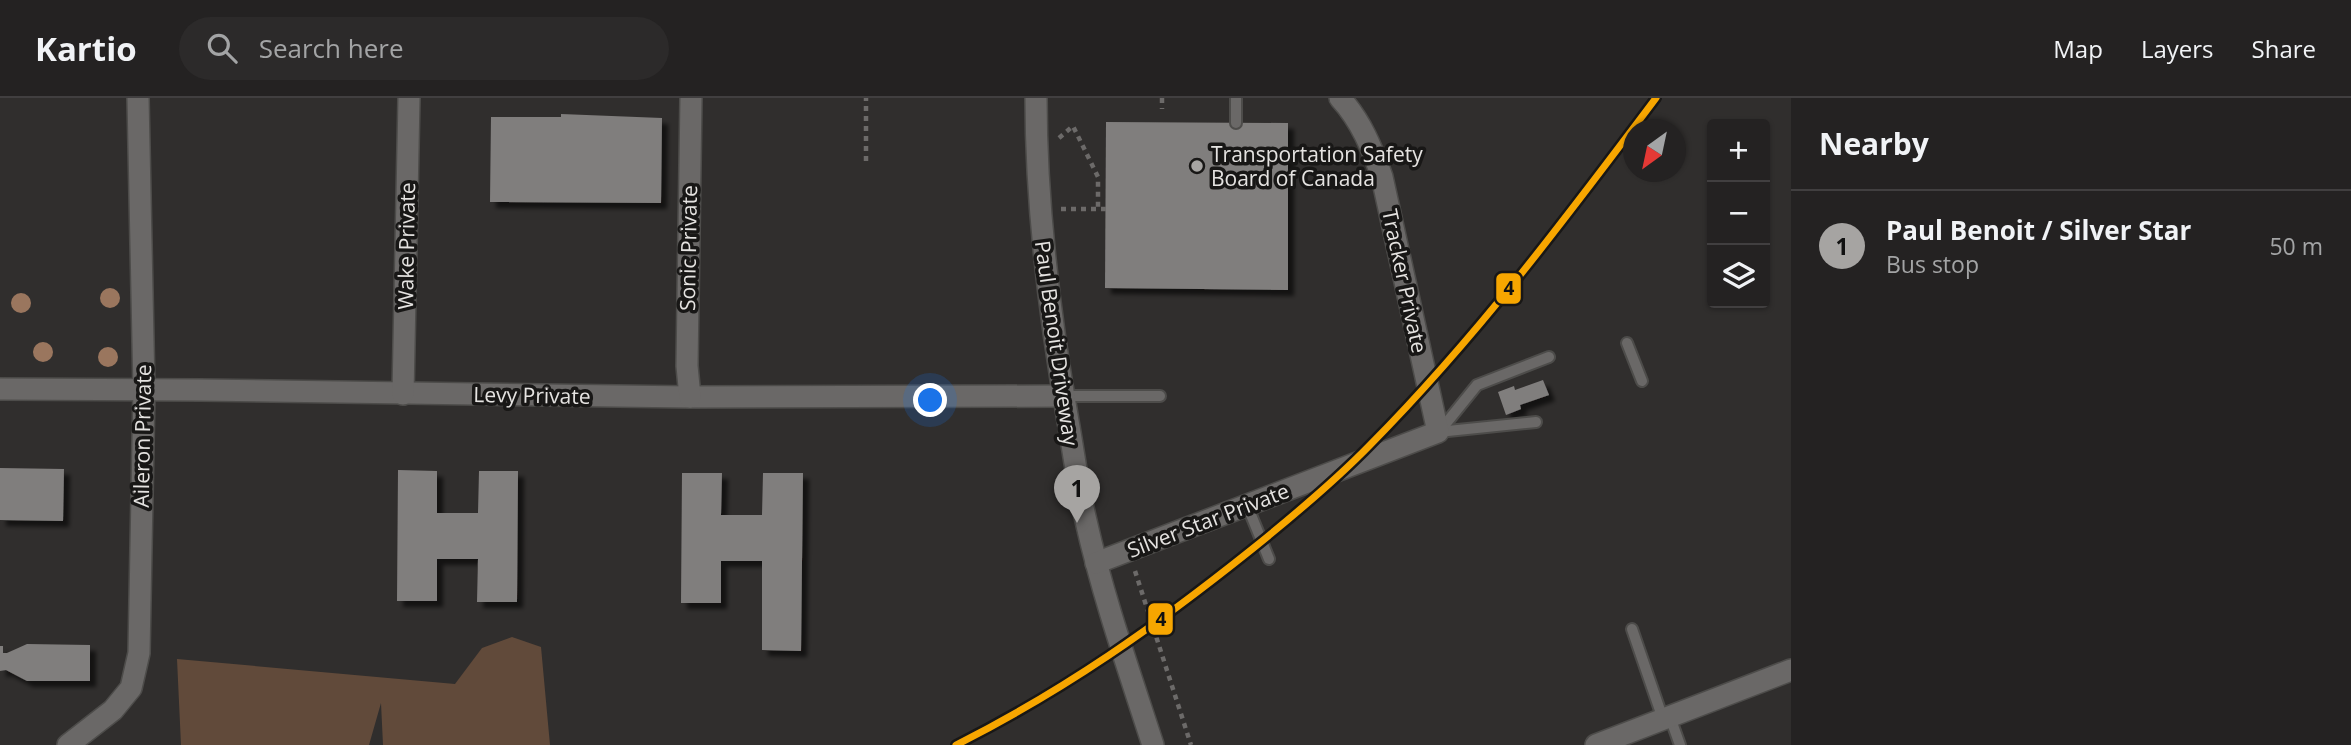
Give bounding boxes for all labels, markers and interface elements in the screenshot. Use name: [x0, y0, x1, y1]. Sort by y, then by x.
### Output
search box: [179, 17, 669, 80]
text: Kartio: [35, 26, 137, 71]
icon: search: [203, 29, 241, 67]
text: Search here: [259, 30, 404, 66]
text: Map: [2053, 32, 2103, 65]
text: Layers: [2141, 32, 2214, 65]
text: Share: [2252, 32, 2316, 65]
north arrow: [1623, 119, 1686, 182]
map controls: [1707, 119, 1770, 308]
button: +: [1707, 119, 1770, 182]
text: Nearby: [1819, 123, 1929, 164]
place label: Transportation Safety Board of Canada: [1211, 140, 1423, 192]
marker: Transportation Safety Board of Canada: [1189, 158, 1205, 174]
street label: Wake Private: [391, 182, 421, 310]
button: −: [1707, 182, 1770, 245]
street label: Sonic Private: [673, 185, 703, 311]
street label: Tracker Private: [1376, 206, 1434, 356]
text: Paul Benoit / Silver Star: [1886, 212, 2191, 248]
text: 1: [1835, 230, 1849, 262]
text: 50 m: [2269, 230, 2323, 262]
street label: Paul Benoit Driveway: [1029, 239, 1085, 448]
button: layers: [1707, 245, 1770, 308]
text: Bus stop: [1886, 248, 1979, 280]
line badge: 4: [1495, 272, 1522, 305]
text: 4: [1504, 275, 1515, 301]
street label: Aileron Private: [127, 364, 157, 508]
street label: Levy Private: [473, 380, 591, 410]
your location: [913, 383, 947, 417]
pin: 1: [1054, 465, 1100, 523]
street label: Silver Star Private: [1123, 476, 1293, 564]
line badge: 4: [1147, 602, 1174, 636]
text: 4: [1156, 606, 1167, 632]

